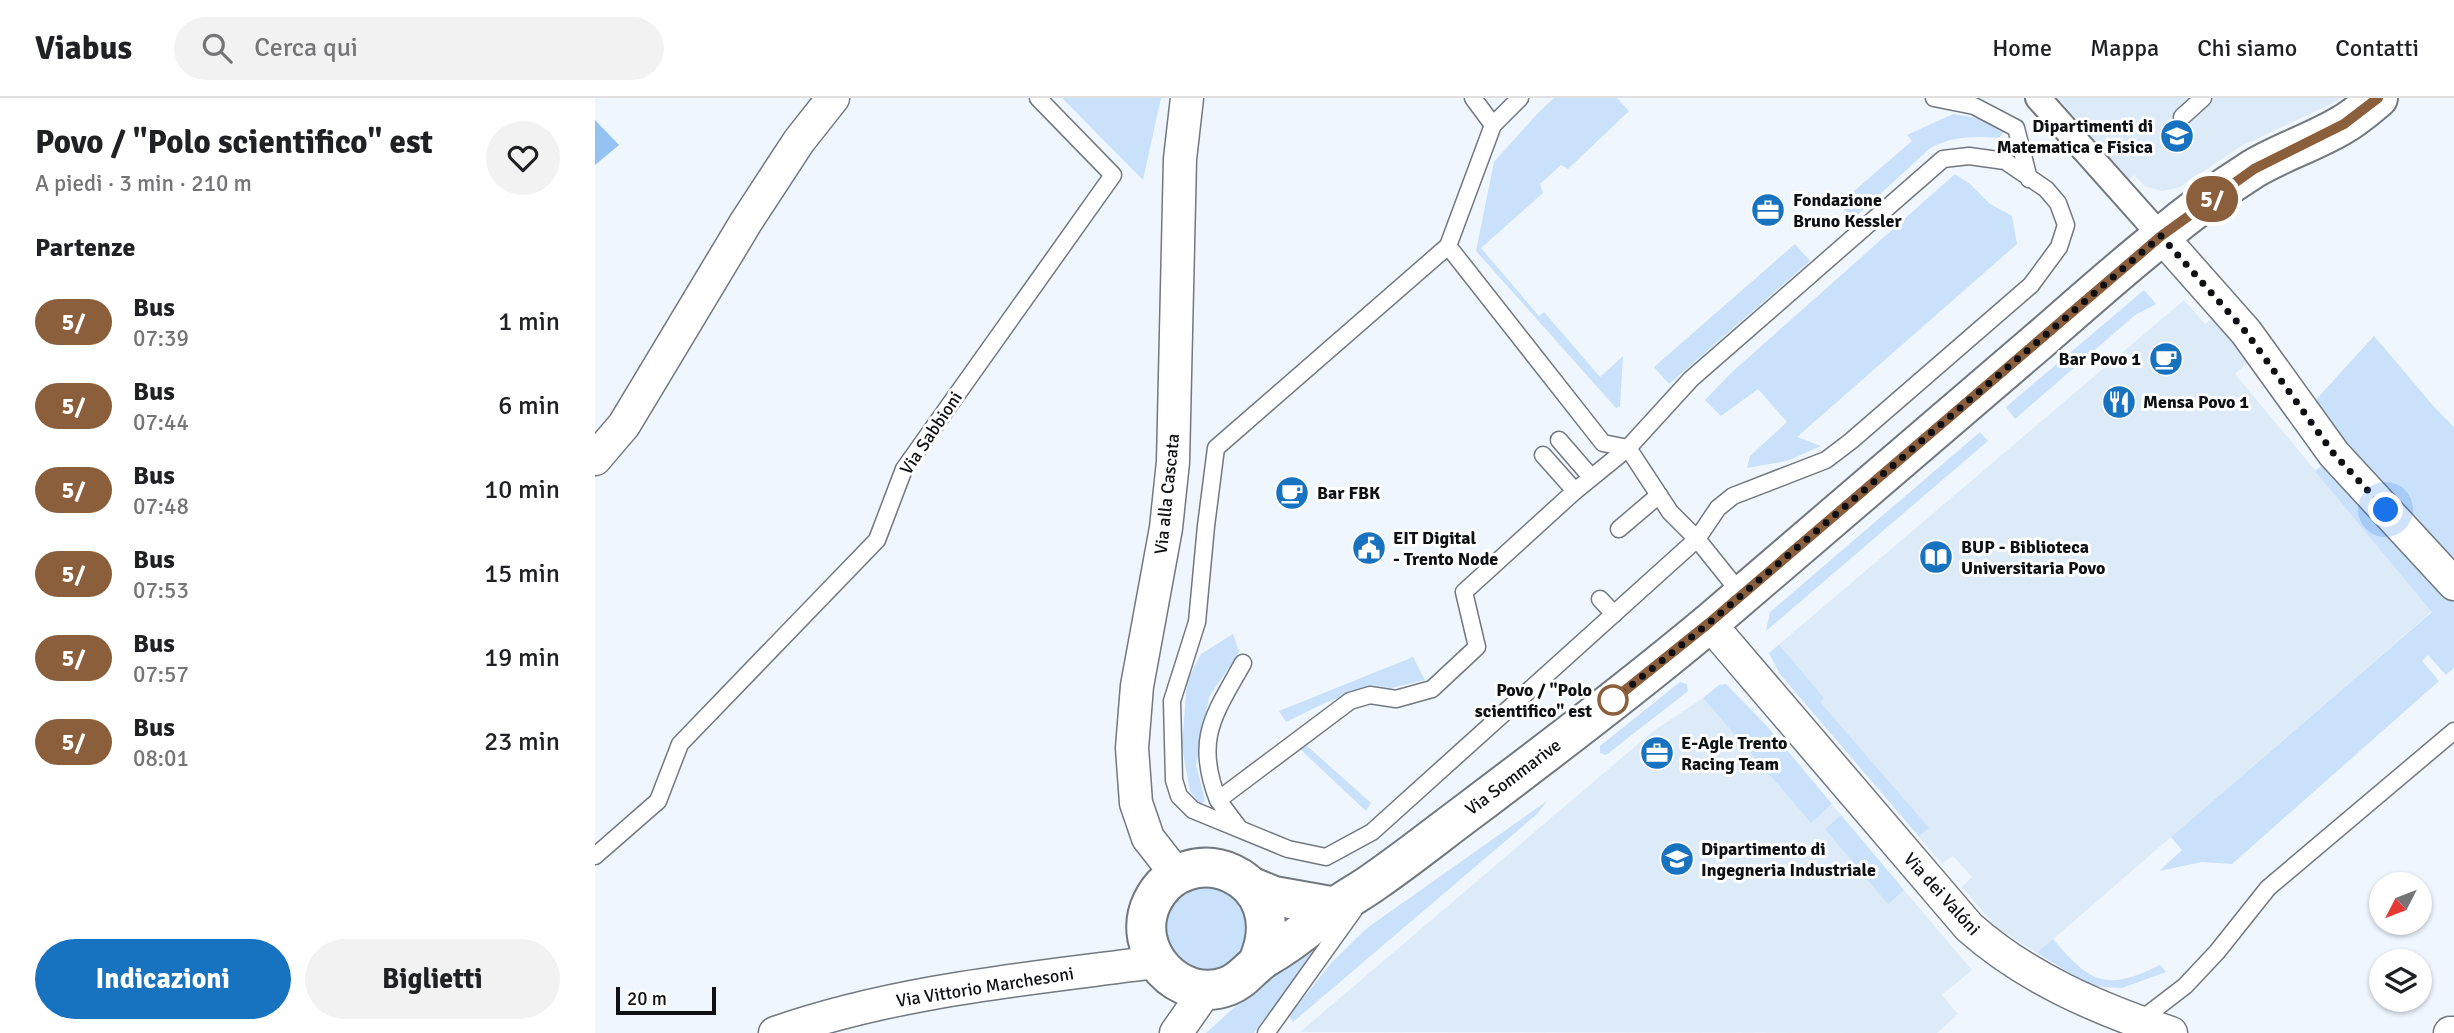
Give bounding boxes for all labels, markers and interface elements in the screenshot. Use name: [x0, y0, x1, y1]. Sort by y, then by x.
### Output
search box: [174, 17, 664, 80]
text: Viabus: [35, 28, 132, 69]
icon: search: [198, 29, 236, 67]
text: Cerca qui: [254, 32, 358, 64]
text: Home: [1992, 33, 2052, 63]
text: Mappa: [2090, 33, 2159, 63]
text: Chi siamo: [2197, 33, 2297, 63]
text: Contatti: [2335, 33, 2419, 63]
place label: Dipartimenti di Matematica e Fisica: [1997, 115, 2153, 158]
school or university icon: Dipartimenti di Matematica e Fisica: [2158, 117, 2196, 155]
button: heart: [486, 121, 560, 195]
text: Povo / "Polo scientifico" est: [35, 122, 433, 163]
text: A piedi · 3 min · 210 m: [35, 169, 252, 198]
line badge: 5/: [2181, 176, 2243, 222]
text: 5/: [2200, 184, 2224, 214]
place label: Fondazione Bruno Kessler: [1793, 189, 1902, 232]
office icon: Fondazione Bruno Kessler: [1749, 191, 1787, 229]
text: Partenze: [35, 232, 135, 264]
text: Bus: [133, 292, 175, 324]
text: 1 min: [498, 306, 560, 338]
text: 5/: [62, 307, 85, 337]
text: 07:39: [133, 324, 189, 353]
cafe icon: Bar Povo 1: [2147, 340, 2185, 378]
place label: Bar Povo 1: [2059, 348, 2141, 370]
text: Bus: [133, 376, 175, 408]
restaurant icon: Mensa Povo 1: [2100, 383, 2138, 421]
street label: Via Sabbioni: [895, 387, 967, 479]
text: 6 min: [498, 390, 560, 422]
text: 5/: [62, 391, 85, 421]
place label: Mensa Povo 1: [2143, 391, 2249, 413]
text: 07:44: [133, 408, 189, 437]
street label: Via alla Cascata: [1150, 432, 1184, 556]
text: Bus: [133, 460, 175, 492]
text: 10 min: [484, 474, 560, 506]
cafe icon: Bar FBK: [1273, 474, 1311, 512]
text: 5/: [62, 475, 85, 505]
place label: Bar FBK: [1317, 482, 1381, 504]
text: 07:48: [133, 492, 189, 521]
your location: [2368, 492, 2403, 527]
place label: EIT Digital - Trento Node: [1393, 527, 1498, 570]
public building icon: EIT Digital - Trento Node: [1350, 529, 1388, 567]
place label: BUP - Biblioteca Universitaria Povo: [1961, 536, 2105, 579]
library icon: BUP - Biblioteca Universitaria Povo: [1917, 538, 1955, 576]
text: Bus: [133, 544, 175, 576]
text: 15 min: [484, 558, 560, 590]
text: 5/: [62, 559, 85, 589]
text: 07:53: [133, 576, 189, 605]
text: Bus: [133, 628, 175, 660]
text: 19 min: [484, 642, 560, 674]
text: 5/: [62, 643, 85, 673]
text: 07:57: [133, 660, 189, 689]
place label: Povo / "Polo scientifico" est: [1475, 679, 1592, 722]
marker: Povo / "Polo scientifico" est: [1598, 685, 1628, 715]
text: Bus: [133, 712, 175, 744]
text: 23 min: [484, 726, 560, 758]
text: 5/: [62, 727, 85, 757]
place label: E-Agle Trento Racing Team: [1681, 732, 1787, 775]
street label: Via Sommarive: [1461, 734, 1565, 820]
office icon: E-Agle Trento Racing Team: [1638, 734, 1676, 772]
text: 08:01: [133, 744, 189, 773]
place label: Dipartimento di Ingegneria Industriale: [1701, 838, 1876, 881]
school or university icon: Dipartimento di Ingegneria Industriale: [1658, 840, 1696, 878]
street label: Via dei Valóni: [1899, 848, 1985, 940]
north arrow: [2369, 872, 2433, 934]
map controls: [2369, 872, 2432, 1012]
button: Indicazioni: [35, 939, 291, 1019]
button: Biglietti: [305, 939, 560, 1019]
button: layers: [2369, 949, 2432, 1012]
street label: Via Vittorio Marchesoni: [895, 962, 1075, 1012]
scale bar: [616, 984, 716, 1016]
text: 20 m: [627, 987, 667, 1011]

